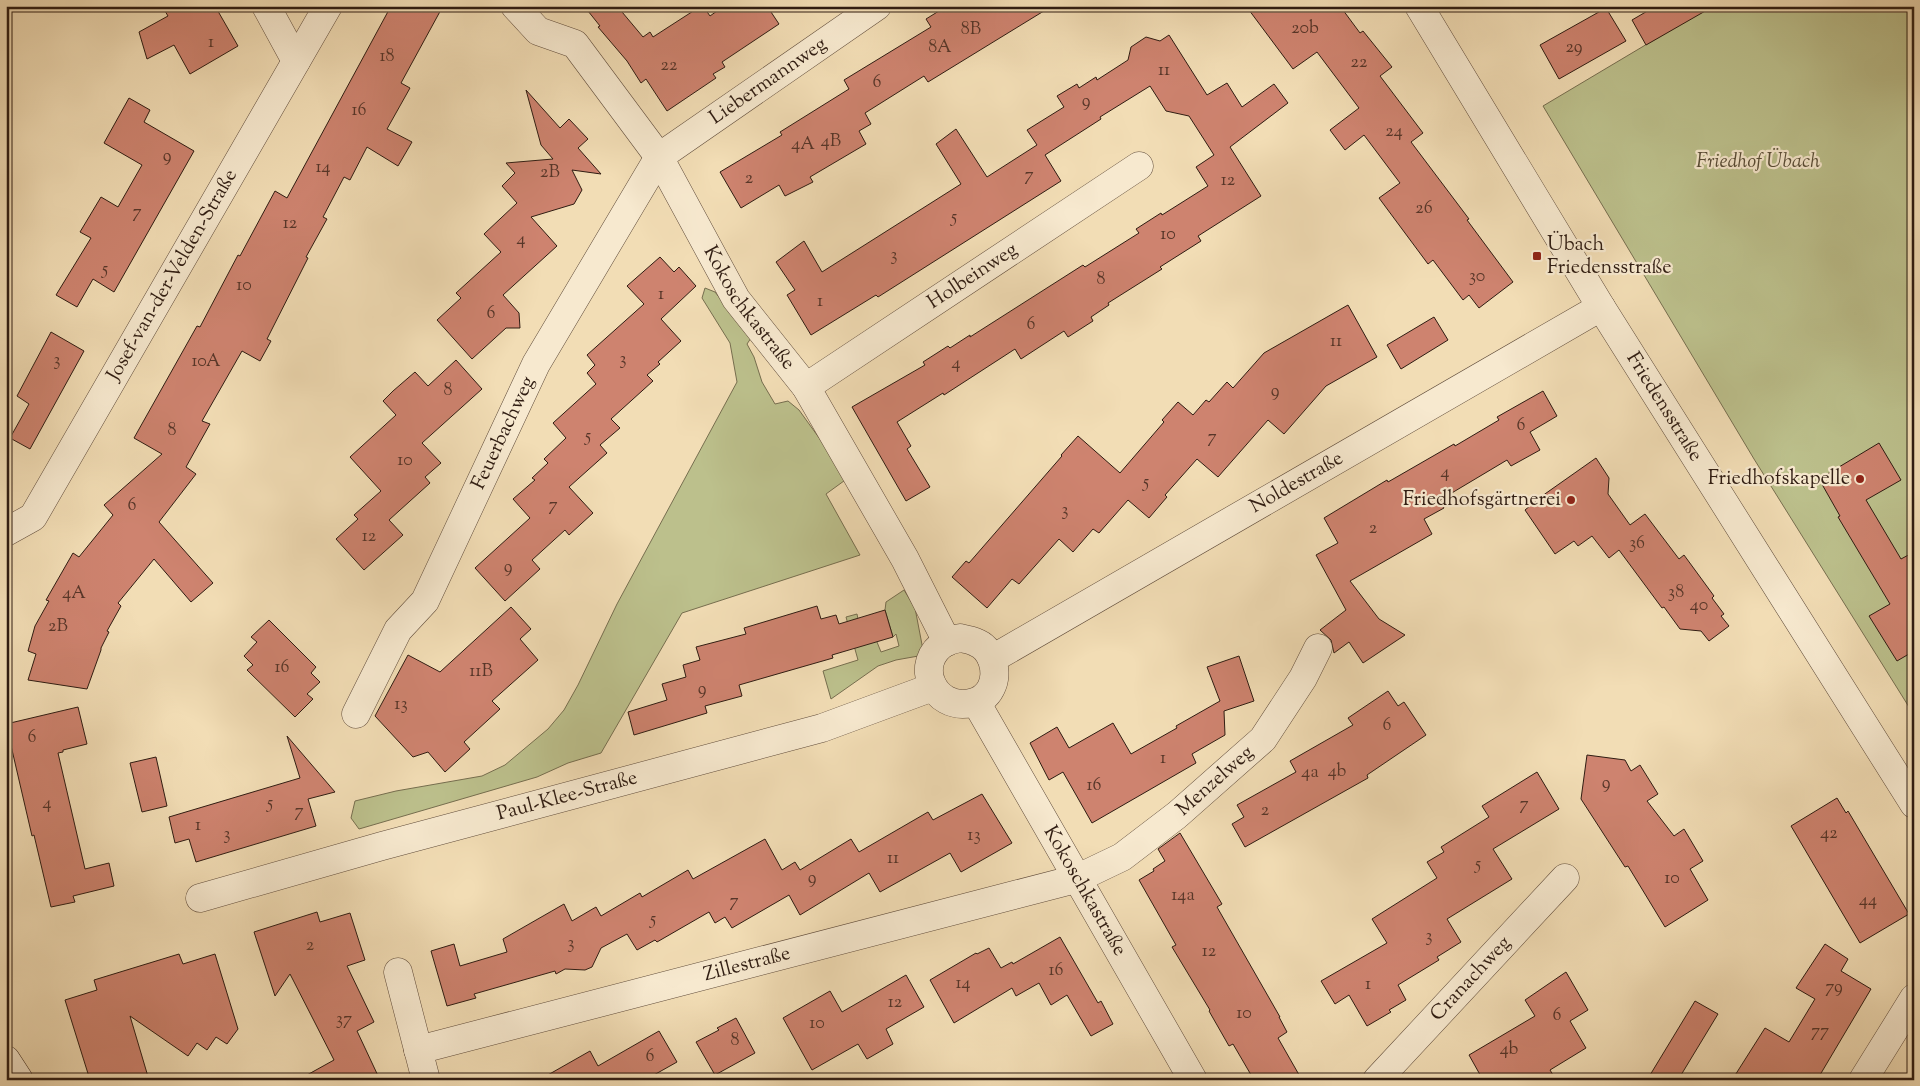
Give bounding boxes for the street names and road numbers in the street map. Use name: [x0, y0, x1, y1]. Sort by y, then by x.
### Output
street label: Liebermannweg: [704, 30, 833, 132]
street label: Josef-van-der-Velden-Straße: [99, 164, 245, 387]
street label: Holbeinweg: [922, 236, 1024, 317]
street label: Kokoschkastraße: [695, 241, 802, 376]
street label: Friedensstraße: [1619, 347, 1710, 468]
street label: Feuerbachweg: [465, 371, 543, 495]
street label: Noldestraße: [1245, 444, 1349, 521]
street label: Menzelweg: [1170, 739, 1261, 824]
street label: Paul-Klee-Straße: [494, 764, 641, 829]
street label: Kokoschkastraße: [1036, 821, 1133, 962]
street label: Cranachweg: [1424, 930, 1518, 1028]
street label: Zillestraße: [701, 939, 794, 990]

